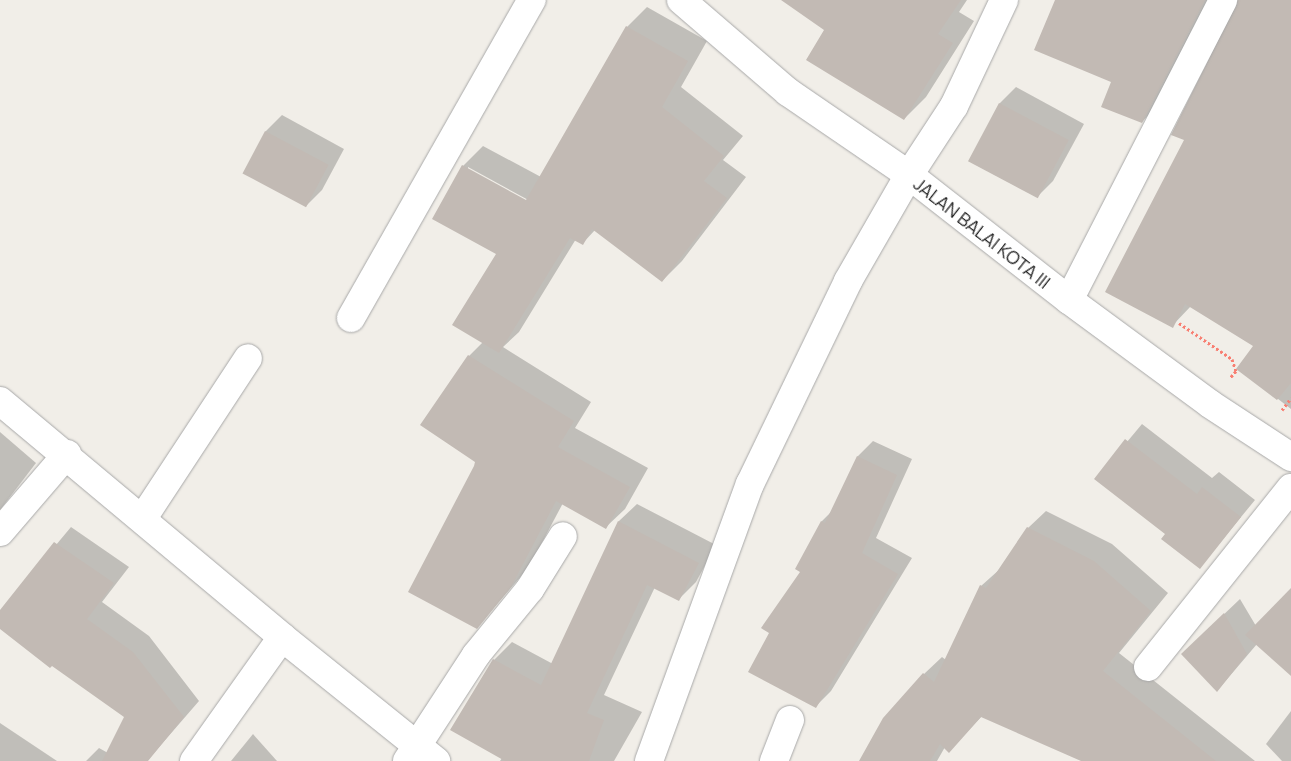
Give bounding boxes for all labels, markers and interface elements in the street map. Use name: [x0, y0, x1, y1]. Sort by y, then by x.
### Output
street label: JALAN BALAI KOTA III: [909, 173, 1055, 293]

